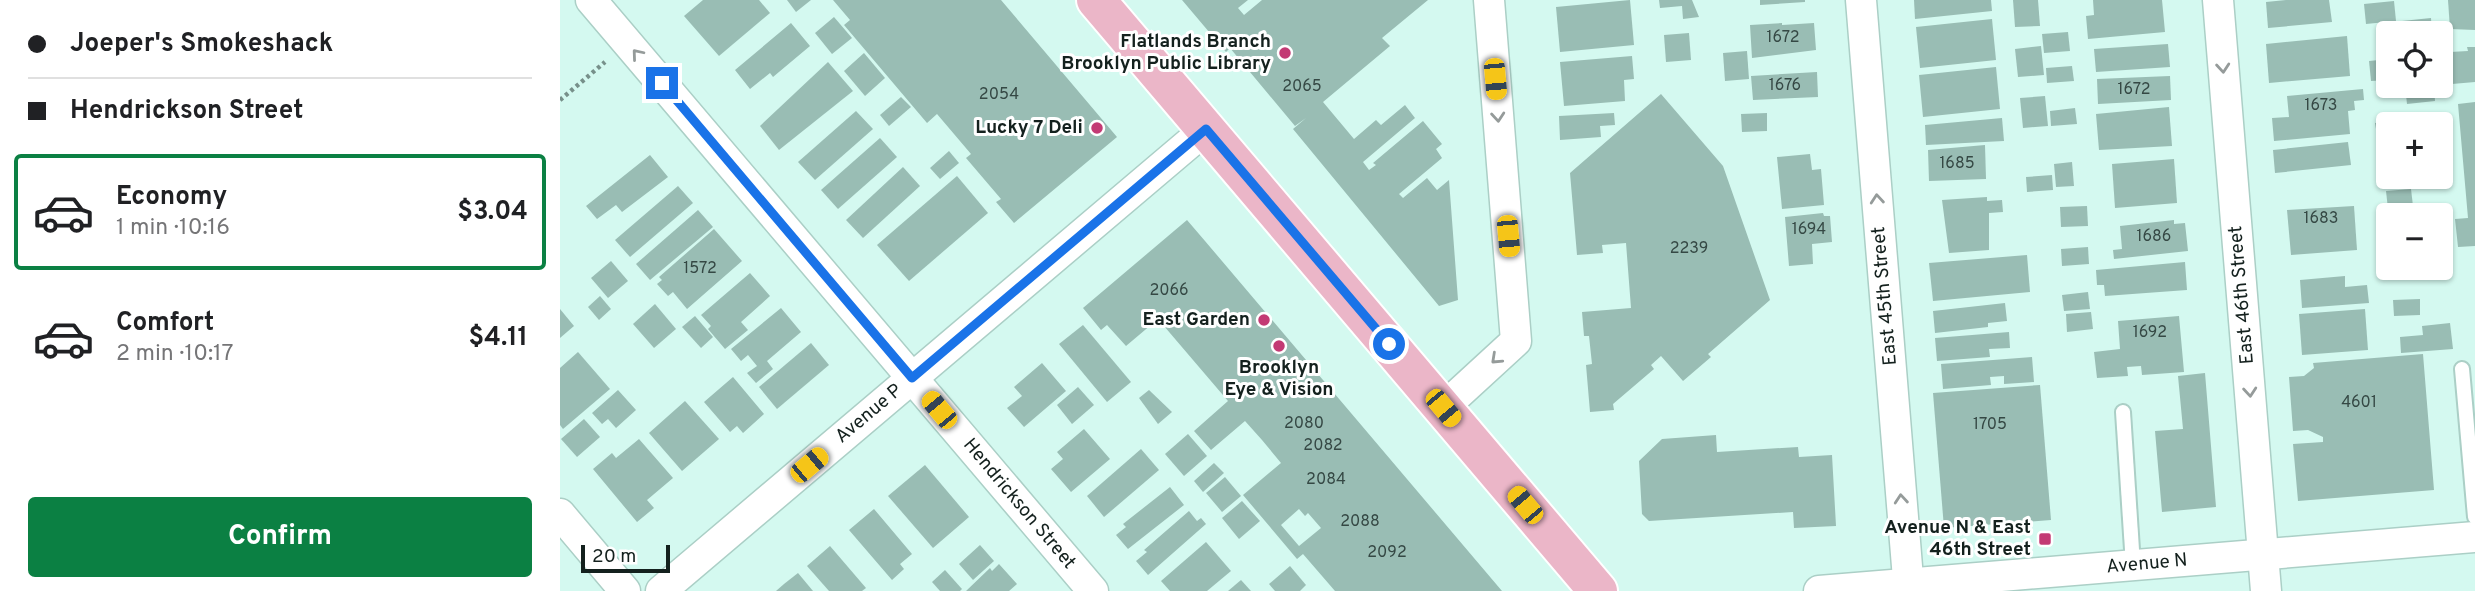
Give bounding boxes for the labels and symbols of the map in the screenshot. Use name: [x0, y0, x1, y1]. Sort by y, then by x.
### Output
house number: 1672: [1766, 28, 1800, 48]
place label: Flatlands Branch Brooklyn Public Library: [1061, 30, 1271, 76]
marker: Flatlands Branch Brooklyn Public Library: [1277, 45, 1293, 61]
one-way arrow: [633, 49, 645, 62]
car: [1483, 57, 1508, 101]
one-way arrow: [2215, 63, 2230, 74]
route end: [646, 67, 678, 99]
house number: 1676: [1769, 76, 1801, 96]
house number: 2065: [1282, 77, 1322, 97]
house number: 1672: [2117, 80, 2151, 100]
house number: 2054: [979, 85, 1019, 105]
house number: 1673: [2305, 96, 2337, 116]
one-way arrow: [1490, 112, 1505, 123]
place label: Lucky 7 Deli: [975, 116, 1083, 140]
marker: Lucky 7 Deli: [1089, 120, 1105, 136]
house number: 1685: [1939, 154, 1975, 174]
one-way arrow: [1870, 193, 1885, 204]
house number: 1683: [2304, 209, 2338, 229]
car: [1496, 214, 1521, 258]
house number: 1694: [1792, 220, 1826, 240]
street label: East 45th Street: [1867, 225, 1903, 367]
street label: East 46th Street: [2224, 225, 2260, 365]
house number: 1686: [2137, 227, 2171, 247]
house number: 2239: [1670, 239, 1708, 259]
house number: 1572: [683, 259, 717, 279]
house number: 2066: [1149, 281, 1189, 301]
place label: East Garden: [1142, 308, 1250, 332]
marker: East Garden: [1256, 312, 1272, 328]
house number: 1692: [2133, 323, 2167, 343]
route start: [1373, 328, 1405, 360]
marker: Brooklyn Eye & Vision: [1271, 338, 1287, 354]
one-way arrow: [1491, 351, 1504, 364]
place label: Brooklyn Eye & Vision: [1224, 356, 1334, 402]
street label: Avenue P: [831, 379, 907, 449]
car: [1422, 385, 1465, 431]
car: [918, 387, 961, 433]
one-way arrow: [2242, 387, 2257, 398]
house number: 4601: [2341, 393, 2377, 413]
house number: 2080: [1284, 414, 1324, 434]
house number: 1705: [1973, 415, 2007, 435]
street label: Hendrickson Street: [957, 434, 1081, 574]
house number: 2082: [1303, 436, 1343, 456]
car: [787, 443, 832, 487]
house number: 2084: [1306, 470, 1346, 490]
car: [1504, 482, 1547, 528]
one-way arrow: [1894, 493, 1909, 504]
house number: 2088: [1340, 512, 1380, 532]
place label: Avenue N & East 46th Street: [1884, 516, 2031, 562]
marker: Avenue N & East 46th Street: [2037, 531, 2053, 547]
scale bar: [581, 542, 670, 574]
house number: 2092: [1367, 543, 1407, 563]
street label: Avenue N: [2105, 548, 2189, 580]

